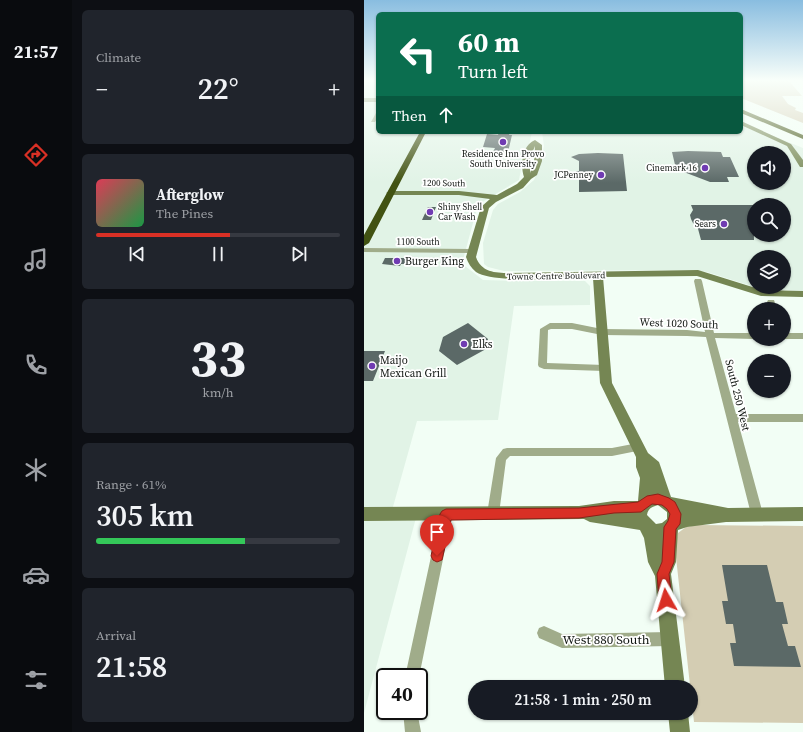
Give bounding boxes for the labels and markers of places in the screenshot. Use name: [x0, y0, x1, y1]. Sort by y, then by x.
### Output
marker: Residence Inn Provo South University: [498, 137, 508, 147]
place label: Residence Inn Provo South University: [462, 148, 544, 170]
place label: Cinemark 16: [646, 162, 697, 174]
marker: Cinemark 16: [700, 163, 710, 173]
place label: JCPenney: [553, 169, 593, 181]
marker: JCPenney: [596, 170, 606, 180]
place label: Shiny Shell Car Wash: [438, 201, 483, 223]
marker: Shiny Shell Car Wash: [425, 207, 435, 217]
place label: Sears: [695, 218, 716, 230]
marker: Sears: [719, 219, 729, 229]
place label: Burger King: [405, 254, 464, 269]
marker: Burger King: [392, 256, 402, 266]
place label: Elks: [472, 337, 493, 352]
marker: Elks: [459, 339, 469, 349]
place label: Maijo Mexican Grill: [380, 353, 447, 381]
marker: Maijo Mexican Grill: [367, 361, 377, 371]
pin: [420, 515, 454, 556]

